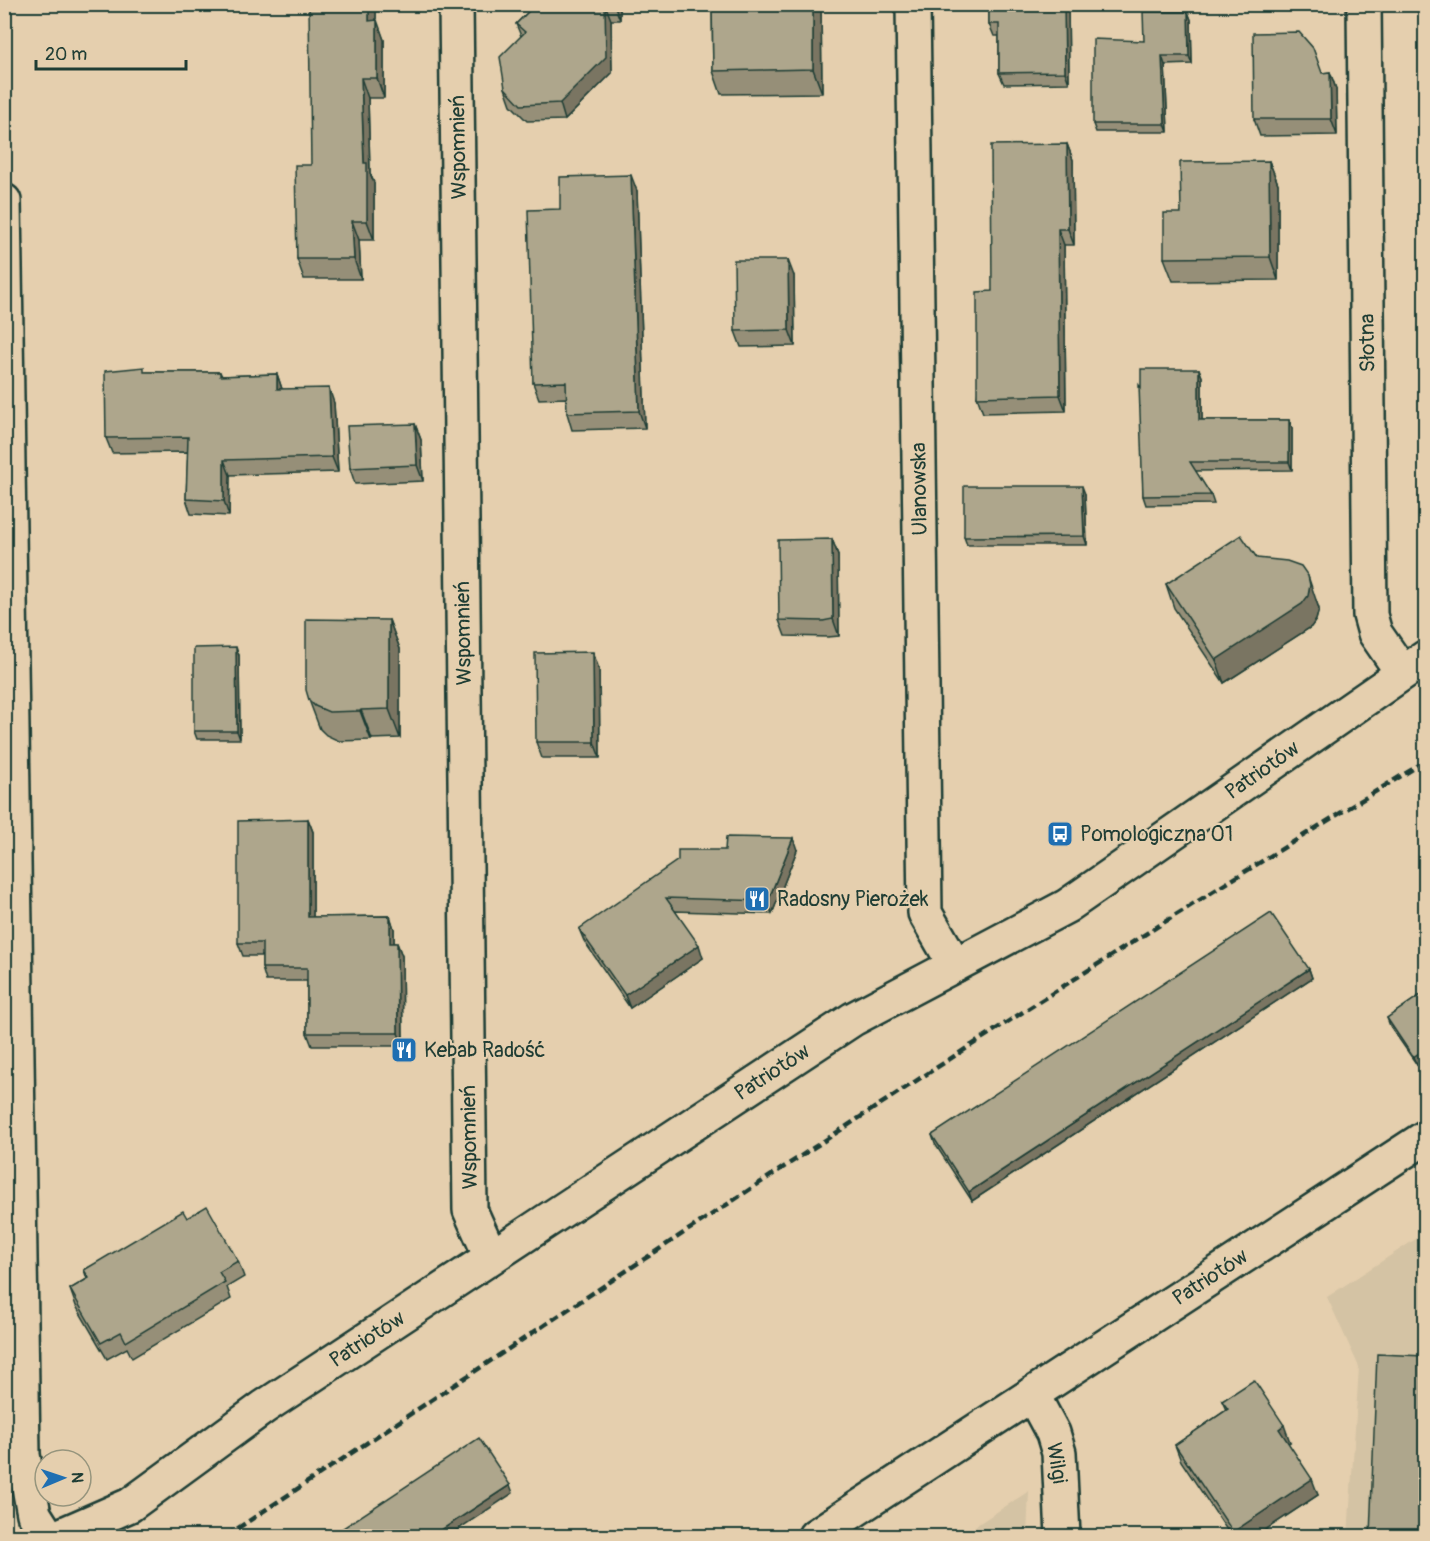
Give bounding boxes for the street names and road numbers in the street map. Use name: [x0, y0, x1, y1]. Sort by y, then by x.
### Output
street label: Wspomnień: [444, 94, 473, 200]
street label: Słotna: [1353, 313, 1382, 373]
street label: Ulanowska: [905, 442, 934, 536]
street label: Wspomnień: [449, 580, 478, 686]
street label: Patriotów: [1220, 735, 1305, 806]
street label: Patriotów: [729, 1038, 815, 1107]
street label: Wspomnień: [455, 1084, 484, 1190]
street label: Patriotów: [1167, 1243, 1253, 1312]
street label: Patriotów: [324, 1305, 410, 1374]
street label: Wilgi: [1040, 1441, 1073, 1486]

